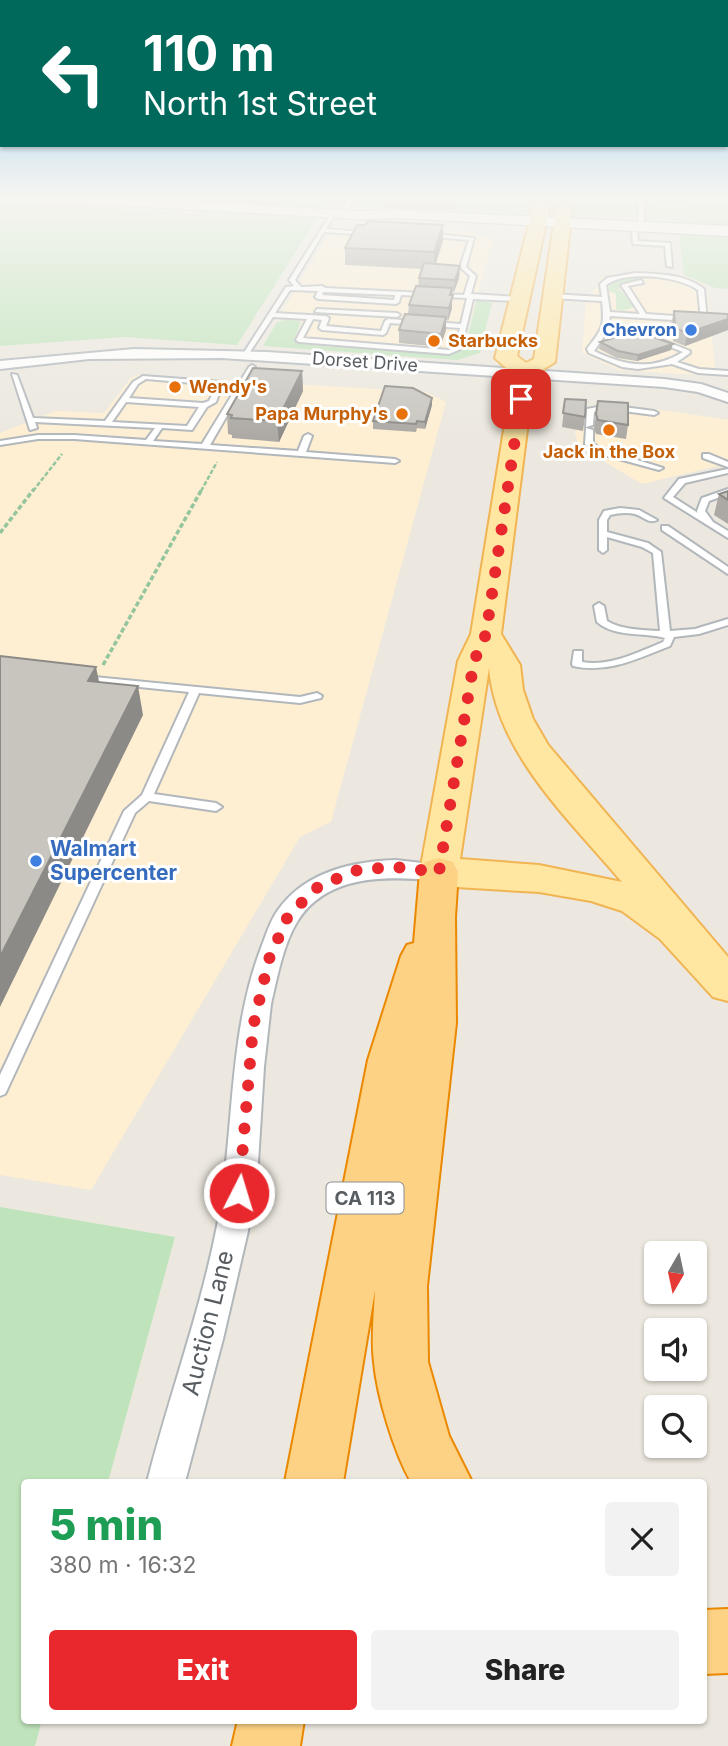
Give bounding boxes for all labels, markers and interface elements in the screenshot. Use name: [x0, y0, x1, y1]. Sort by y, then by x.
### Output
text: 110 m: [143, 24, 275, 83]
icon: left: [28, 28, 119, 119]
text: North 1st Street: [143, 84, 377, 123]
place label: Chevron: [602, 319, 677, 340]
marker: Chevron: [683, 322, 699, 338]
place label: Starbucks: [448, 330, 538, 351]
marker: Starbucks: [426, 333, 442, 349]
street label: Dorset Drive: [311, 347, 419, 376]
pin: [491, 369, 551, 429]
place label: Wendy's: [189, 376, 267, 397]
marker: Wendy's: [167, 379, 183, 395]
icon: arrive: [502, 380, 540, 418]
place label: Papa Murphy's: [255, 403, 388, 424]
marker: Papa Murphy's: [394, 406, 410, 422]
marker: Jack in the Box: [601, 422, 617, 438]
place label: Jack in the Box: [543, 441, 676, 462]
place label: Walmart Supercenter: [50, 836, 178, 885]
marker: Walmart Supercenter: [28, 853, 44, 869]
position arrow: [202, 1156, 276, 1230]
road number: CA 113: [326, 1182, 404, 1214]
north arrow: [644, 1241, 707, 1304]
map controls: [644, 1241, 707, 1458]
street label: Auction Lane: [175, 1247, 240, 1399]
button: sound: [644, 1318, 707, 1381]
button: search: [644, 1395, 707, 1458]
text: 5 min: [49, 1499, 163, 1550]
button: close: [605, 1502, 679, 1576]
text: 380 m · 16:32: [49, 1551, 197, 1579]
button: Exit: [49, 1630, 357, 1710]
button: Share: [371, 1630, 679, 1710]

